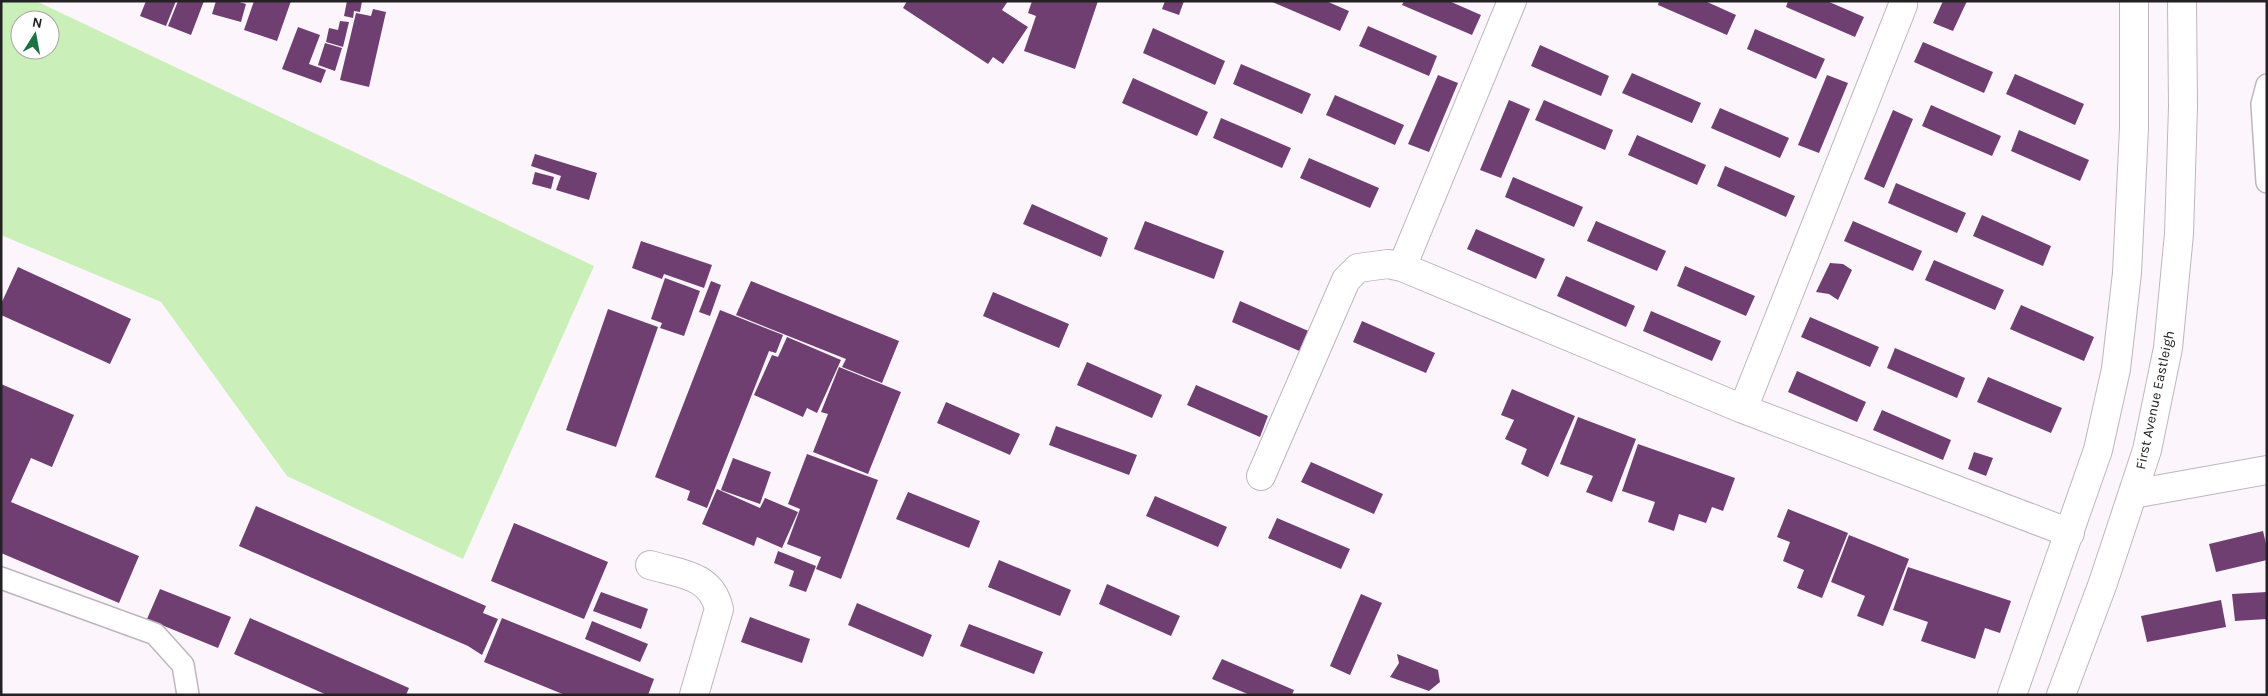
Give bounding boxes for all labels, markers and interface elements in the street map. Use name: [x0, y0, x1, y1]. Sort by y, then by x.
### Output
north arrow: [10, 10, 60, 60]
text: N: [31, 13, 44, 32]
street label: First Avenue Eastleigh: [2132, 329, 2178, 471]

